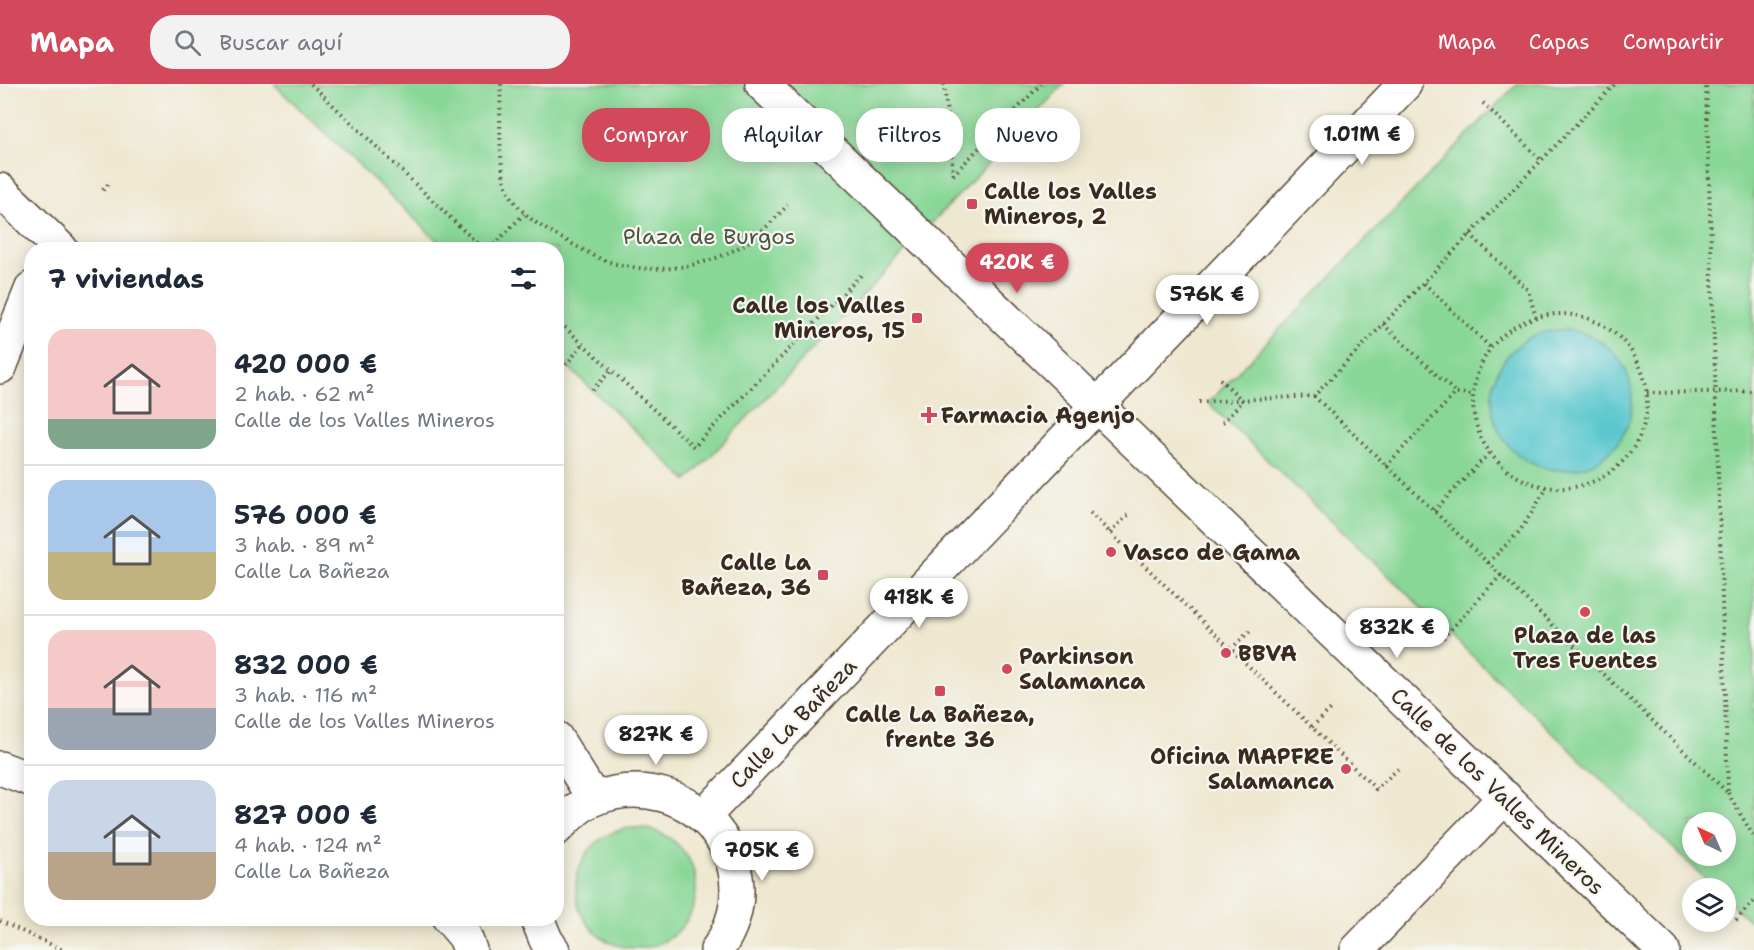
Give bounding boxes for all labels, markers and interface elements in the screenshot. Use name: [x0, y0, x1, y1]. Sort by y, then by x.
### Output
search box: [150, 15, 570, 69]
text: Mapa: [30, 23, 114, 61]
icon: search: [171, 26, 204, 59]
text: Buscar aquí: [219, 28, 342, 57]
text: Mapa: [1438, 28, 1496, 56]
text: Capas: [1529, 28, 1590, 56]
text: Compartir: [1623, 28, 1724, 56]
chip: Comprar: [582, 108, 710, 162]
chip: Alquilar: [722, 108, 844, 162]
chip: Filtros: [856, 108, 963, 162]
chip: Nuevo: [975, 108, 1080, 162]
pin: 1.01M €: [1307, 115, 1417, 166]
text: 1.01M €: [1323, 121, 1401, 147]
place label: Calle los Valles Mineros, 2: [984, 177, 1157, 231]
marker: Calle los Valles Mineros, 2: [965, 197, 979, 211]
park label: Plaza de Burgos: [623, 222, 795, 251]
pin: 420K €: [968, 243, 1066, 294]
text: 420K €: [979, 249, 1055, 275]
text: 7 viviendas: [48, 261, 204, 296]
icon: filters: [507, 262, 540, 295]
pin: 576K €: [1158, 275, 1256, 326]
text: 576K €: [1170, 281, 1244, 307]
place label: Calle los Valles Mineros, 15: [732, 291, 905, 345]
marker: Calle los Valles Mineros, 15: [910, 311, 924, 325]
text: 420 000 €: [234, 346, 377, 381]
icon: home: [96, 353, 168, 425]
text: 2 hab. · 62 m²: [234, 381, 375, 407]
place label: Farmacia Agenjo: [941, 401, 1135, 430]
text: Calle de los Valles Mineros: [234, 407, 495, 433]
marker: Farmacia Agenjo: [922, 408, 936, 422]
text: 576 000 €: [234, 497, 377, 532]
icon: home: [96, 504, 168, 576]
text: 3 hab. · 89 m²: [234, 532, 375, 558]
place label: Vasco de Gama: [1123, 538, 1300, 567]
marker: Vasco de Gama: [1104, 545, 1118, 559]
place label: Calle La Bañeza, 36: [681, 548, 811, 602]
text: Calle La Bañeza: [234, 558, 389, 584]
marker: Calle La Bañeza, 36: [816, 568, 830, 582]
pin: 418K €: [870, 578, 968, 629]
text: 418K €: [884, 584, 954, 610]
marker: Plaza de las Tres Fuentes: [1578, 605, 1592, 619]
pin: 832K €: [1348, 608, 1446, 659]
text: 832K €: [1359, 614, 1435, 640]
place label: Plaza de las Tres Fuentes: [1513, 621, 1657, 675]
place label: BBVA: [1238, 639, 1297, 668]
place label: Parkinson Salamanca: [1019, 642, 1145, 696]
marker: BBVA: [1219, 646, 1233, 660]
text: 832 000 €: [234, 647, 378, 682]
street label: Calle La Bañeza: [724, 652, 863, 795]
icon: home: [96, 654, 168, 726]
marker: Parkinson Salamanca: [1000, 662, 1014, 676]
street label: Calle de los Valles Mineros: [1384, 681, 1611, 901]
text: 3 hab. · 116 m²: [234, 682, 377, 708]
marker: Calle La Bañeza, frente 36: [933, 684, 947, 698]
place label: Calle La Bañeza, frente 36: [845, 700, 1035, 754]
text: Calle de los Valles Mineros: [234, 708, 495, 734]
pin: 827K €: [607, 715, 705, 766]
text: 827K €: [618, 721, 694, 747]
place label: Oficina MAPFRE Salamanca: [1150, 742, 1334, 796]
marker: Oficina MAPFRE Salamanca: [1339, 762, 1353, 776]
text: 827 000 €: [234, 797, 378, 832]
icon: home: [96, 804, 168, 876]
north arrow: [1682, 812, 1736, 866]
map controls: [1682, 812, 1736, 932]
pin: 705K €: [713, 831, 811, 882]
text: 4 hab. · 124 m²: [234, 832, 382, 858]
text: 705K €: [725, 837, 799, 863]
text: Calle La Bañeza: [234, 858, 389, 884]
button: layers: [1682, 878, 1736, 932]

